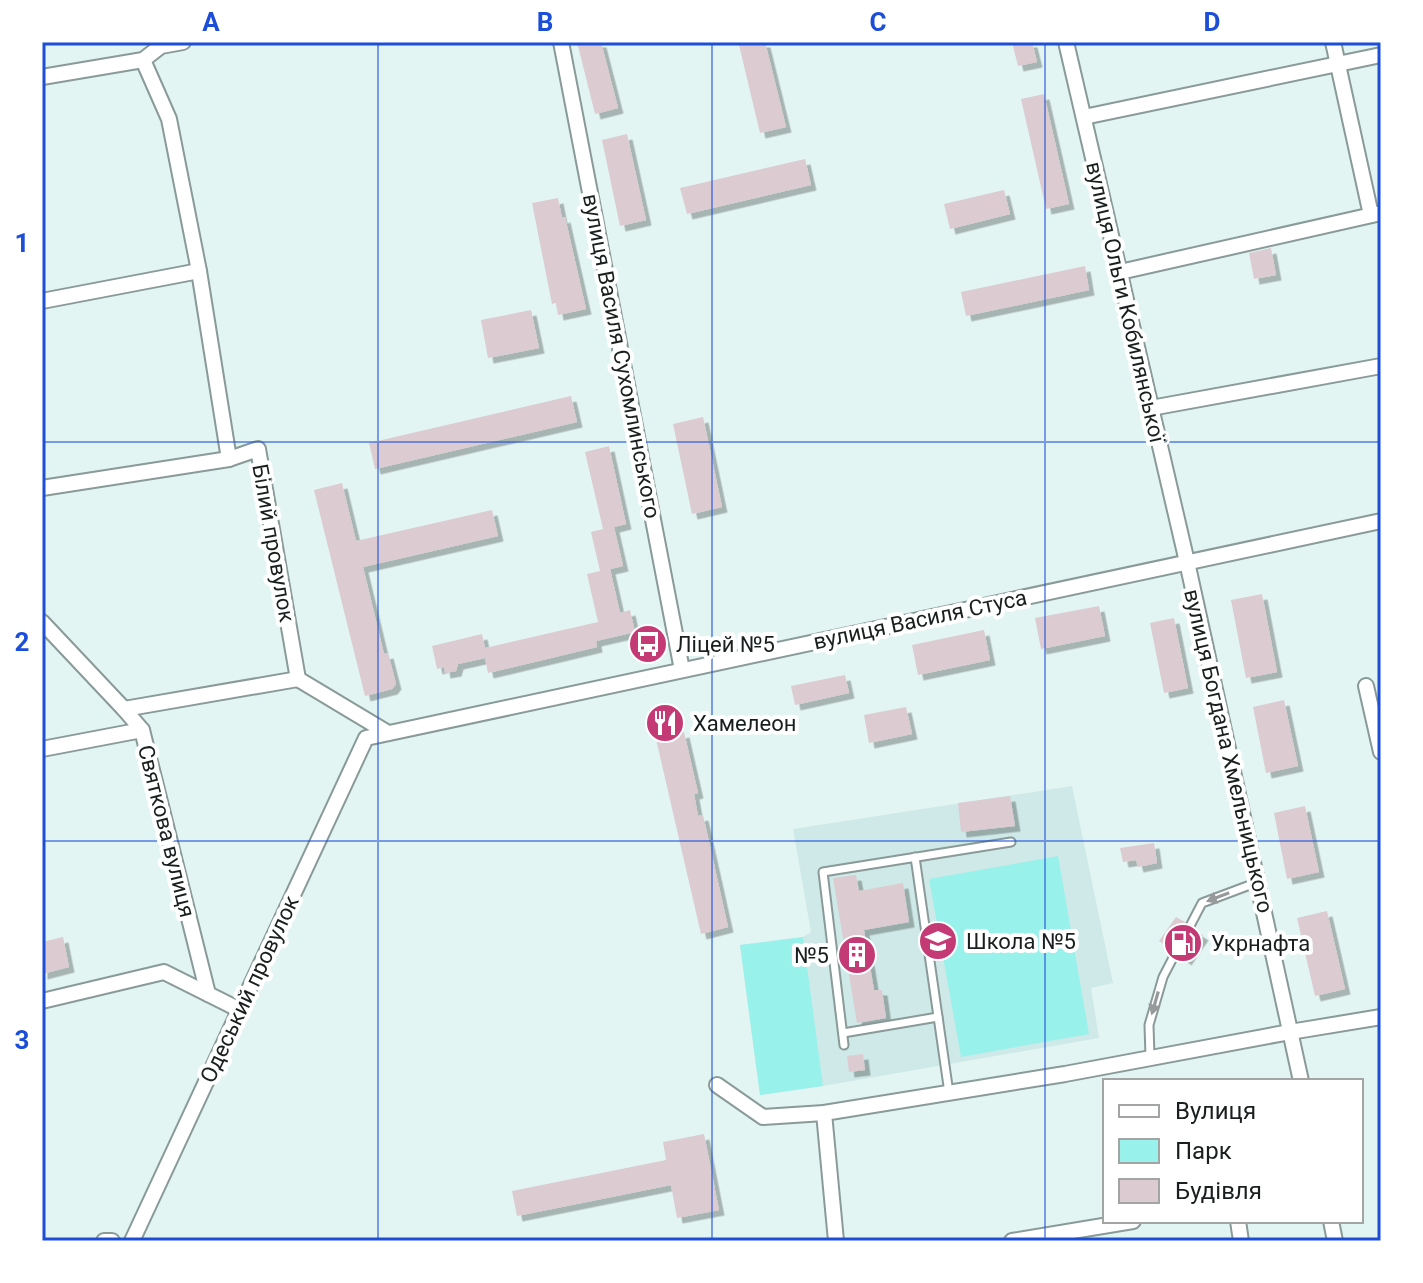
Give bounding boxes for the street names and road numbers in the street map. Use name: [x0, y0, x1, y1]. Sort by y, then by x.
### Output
street label: вулиця Ольги Кобилянської: [1081, 159, 1170, 446]
street label: вулиця Василя Сухомлинського: [578, 192, 665, 521]
street label: Білий провулок: [247, 462, 300, 624]
street label: вулиця Василя Стуса: [811, 585, 1029, 654]
street label: вулиця Богдана Хмельницького: [1179, 587, 1278, 915]
street label: Святкова вулиця: [133, 742, 200, 920]
street label: Одеський провулок: [195, 892, 304, 1087]

